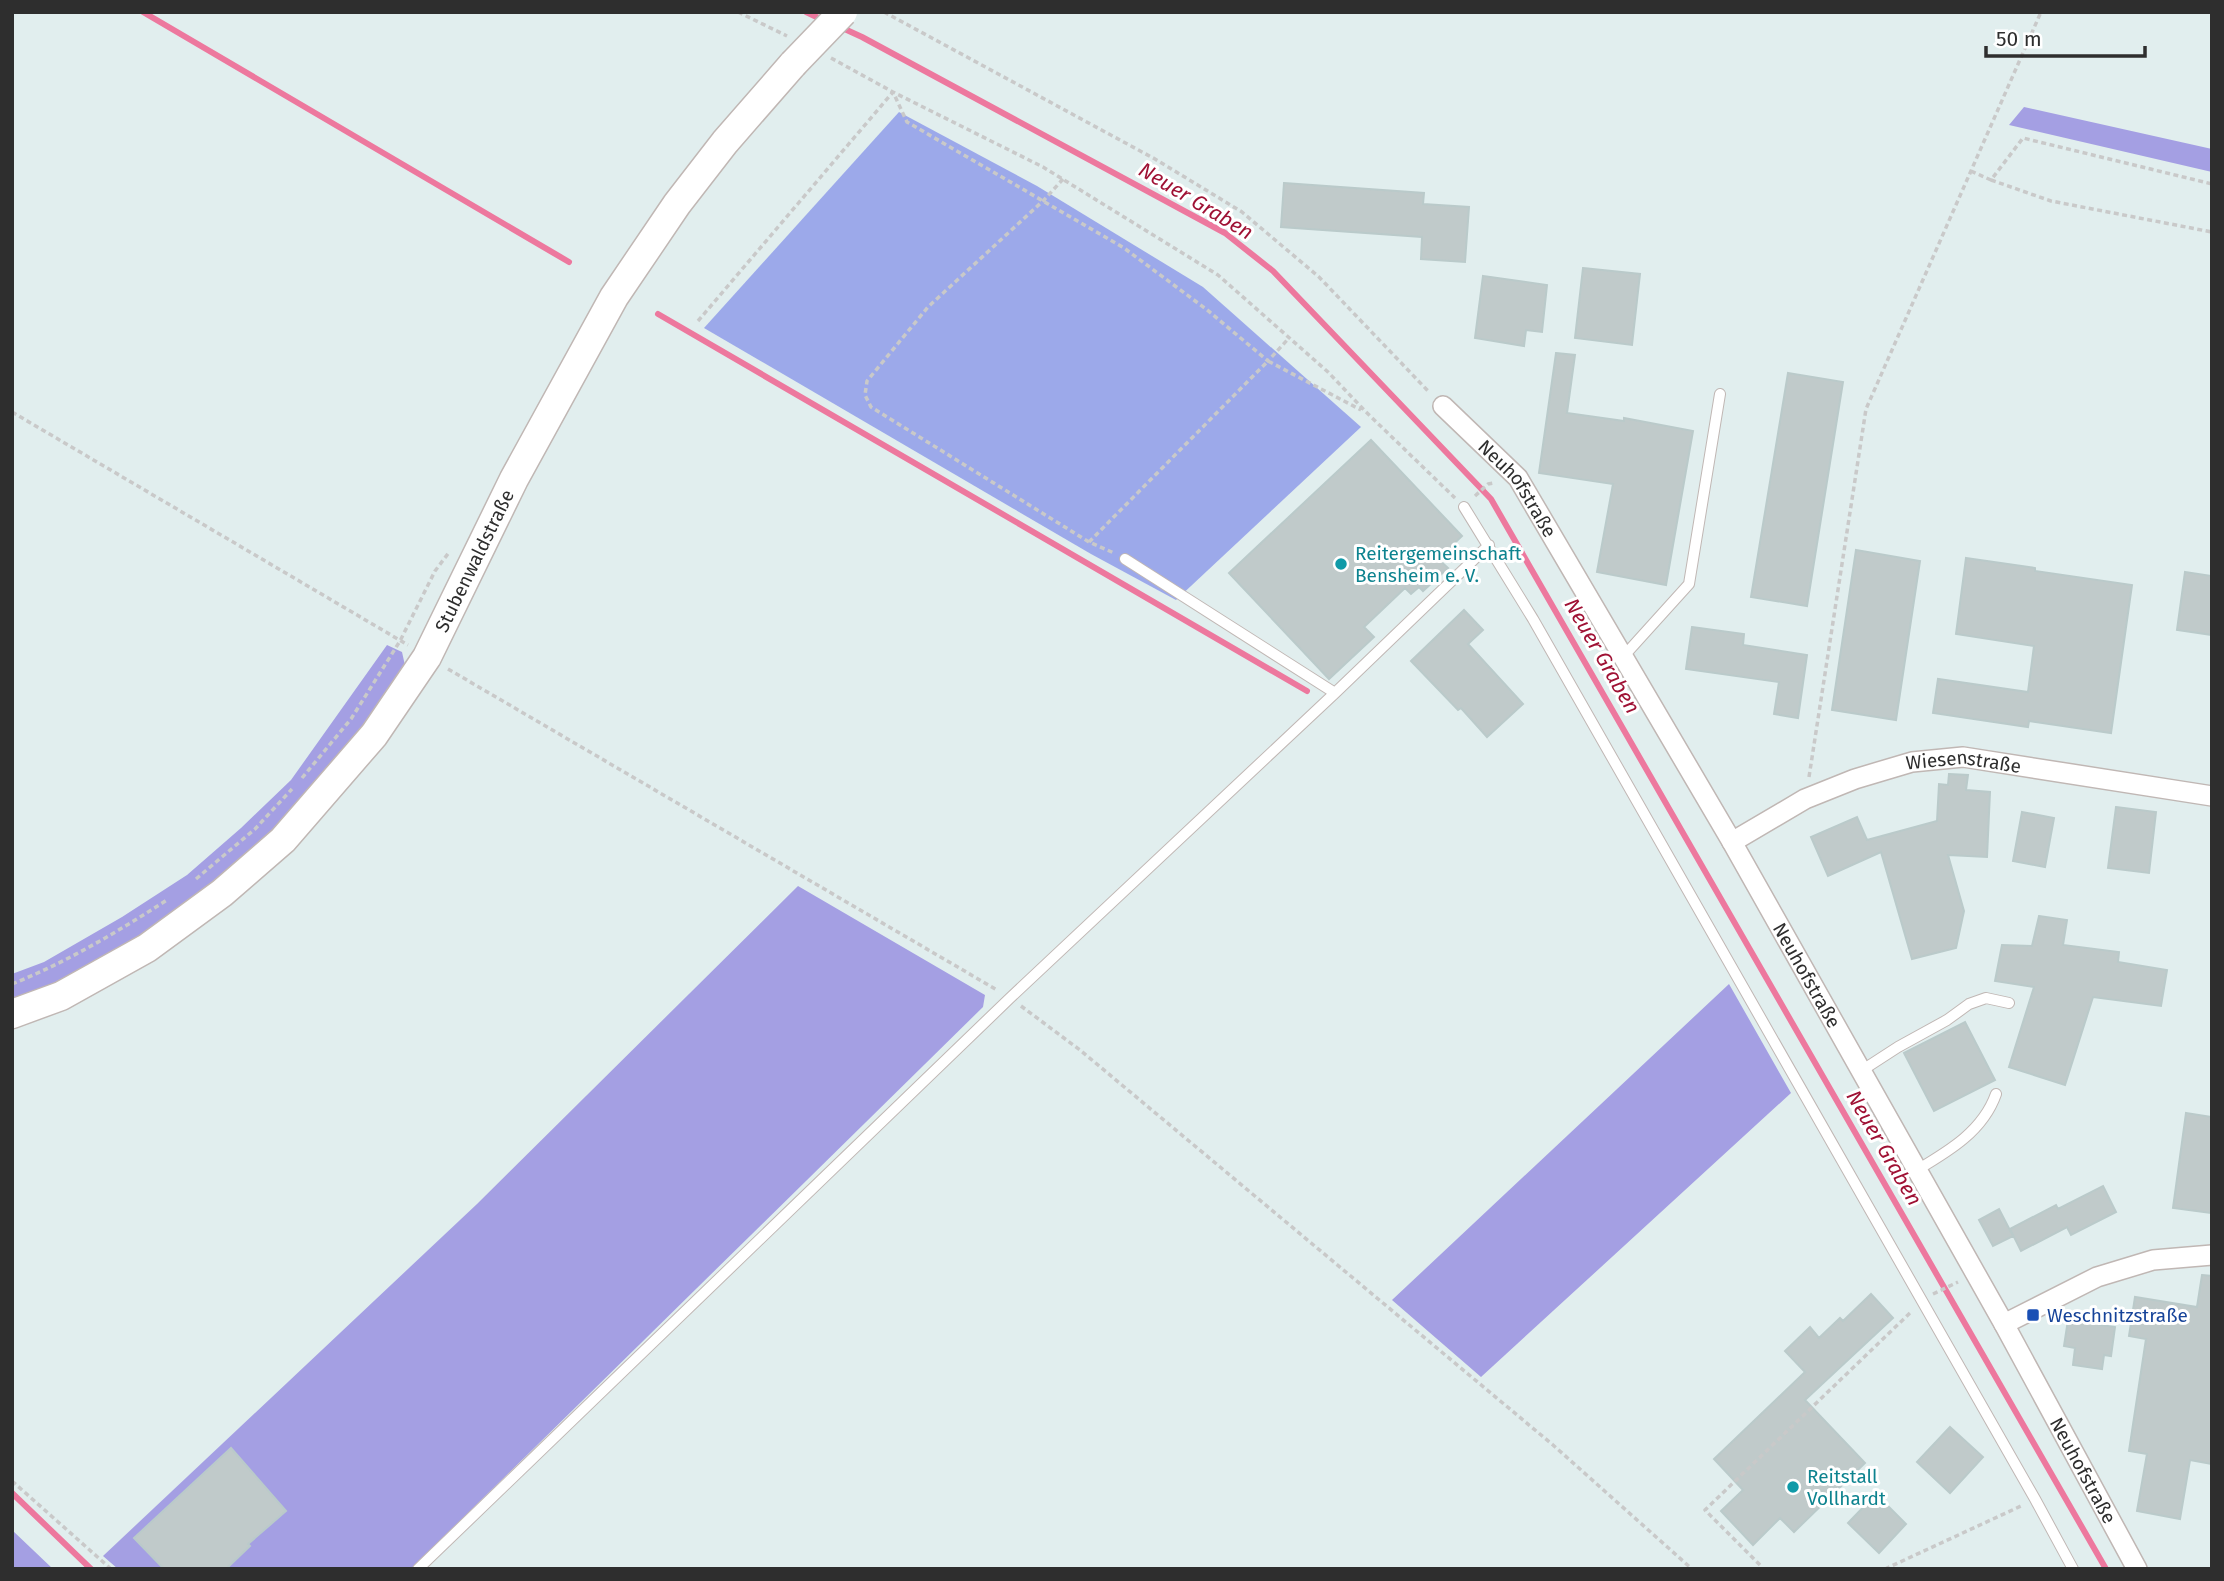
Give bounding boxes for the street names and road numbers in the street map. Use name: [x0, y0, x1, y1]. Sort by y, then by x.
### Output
street label: Neuhofstraße: [1473, 435, 1561, 542]
street label: Stubenwaldstraße: [430, 486, 519, 636]
street label: Wiesenstraße: [1905, 746, 2023, 778]
street label: Neuhofstraße: [1768, 919, 1846, 1032]
street label: Neuhofstraße: [2045, 1413, 2121, 1527]

